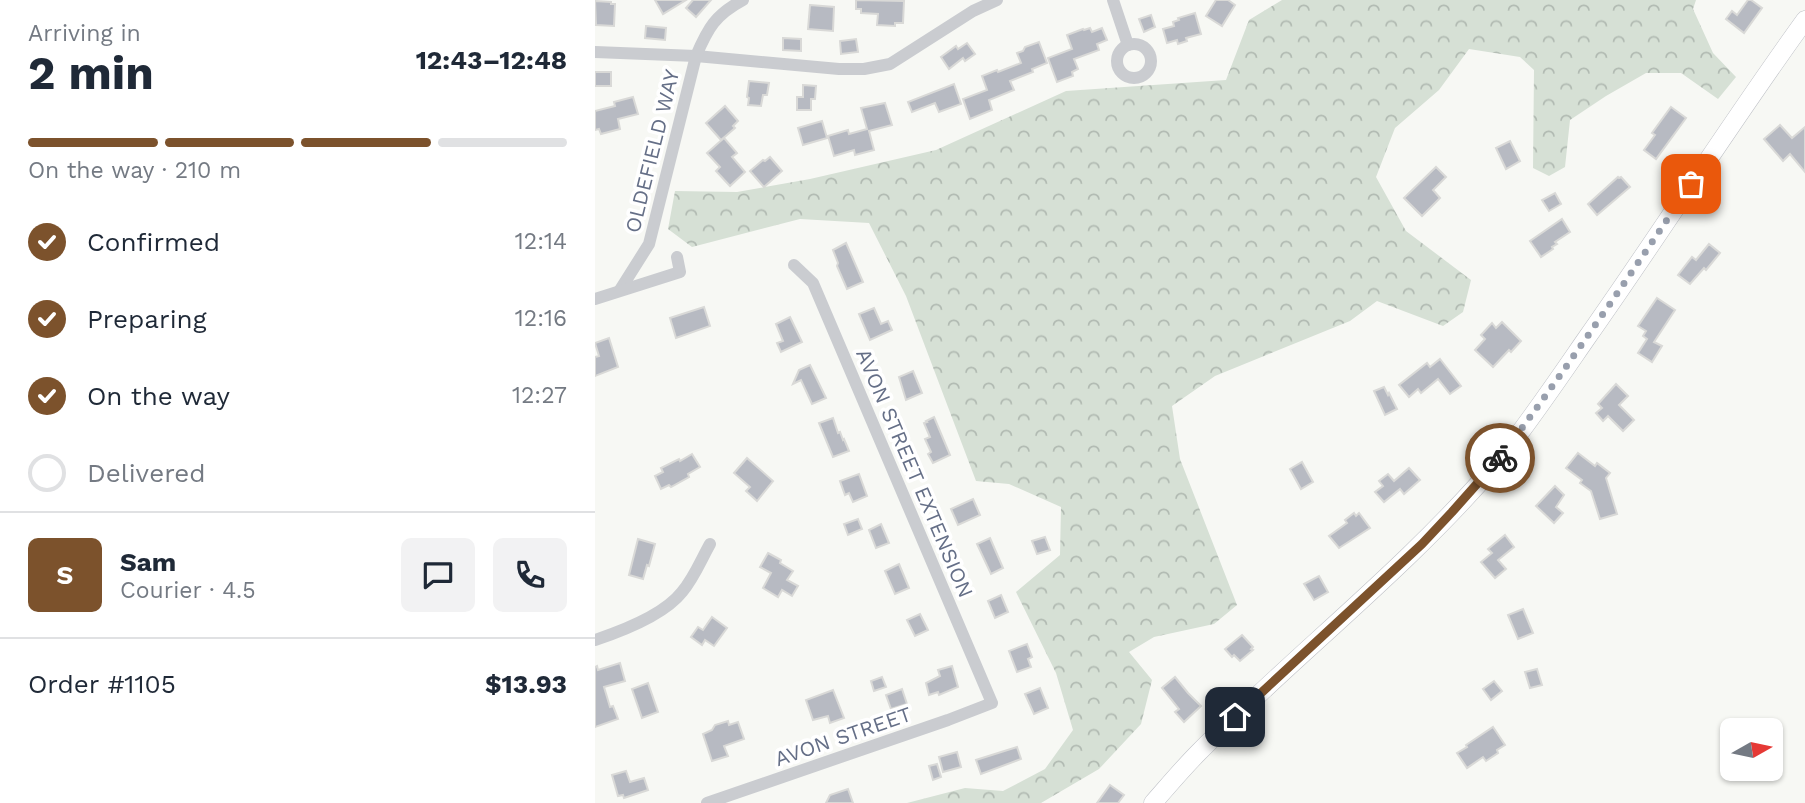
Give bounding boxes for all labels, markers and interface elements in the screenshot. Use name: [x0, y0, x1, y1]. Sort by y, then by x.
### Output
text: Arriving in: [28, 20, 141, 47]
text: 12:43–12:48: [416, 45, 567, 75]
text: 2 min: [28, 46, 154, 100]
street label: OLDEFIELD WAY: [620, 67, 684, 235]
pin: [1661, 154, 1721, 214]
text: On the way · 210 m: [28, 157, 241, 184]
icon: bag: [1672, 165, 1710, 203]
icon: check: [28, 223, 66, 261]
text: Confirmed: [87, 227, 220, 257]
text: 12:14: [515, 228, 567, 255]
icon: check: [28, 300, 66, 338]
text: Preparing: [87, 304, 207, 334]
text: 12:16: [515, 305, 567, 332]
street label: AVON STREET EXTENSION: [851, 345, 979, 601]
icon: check: [28, 377, 66, 415]
text: On the way: [87, 381, 230, 411]
text: 12:27: [512, 382, 567, 409]
courier: [1465, 423, 1535, 493]
icon: bike: [1481, 439, 1519, 477]
text: Delivered: [87, 458, 206, 488]
button: chat: [401, 538, 475, 612]
button: phone: [493, 538, 567, 612]
text: Sam: [120, 547, 176, 577]
text: S: [57, 560, 73, 590]
text: Courier · 4.5: [120, 577, 256, 604]
text: Order #1105: [28, 669, 176, 699]
text: $13.93: [485, 669, 567, 699]
pin: [1205, 687, 1265, 747]
icon: home: [1216, 698, 1254, 736]
street label: AVON STREET: [771, 701, 915, 771]
north arrow: [1720, 718, 1783, 780]
map controls: [1720, 718, 1783, 781]

